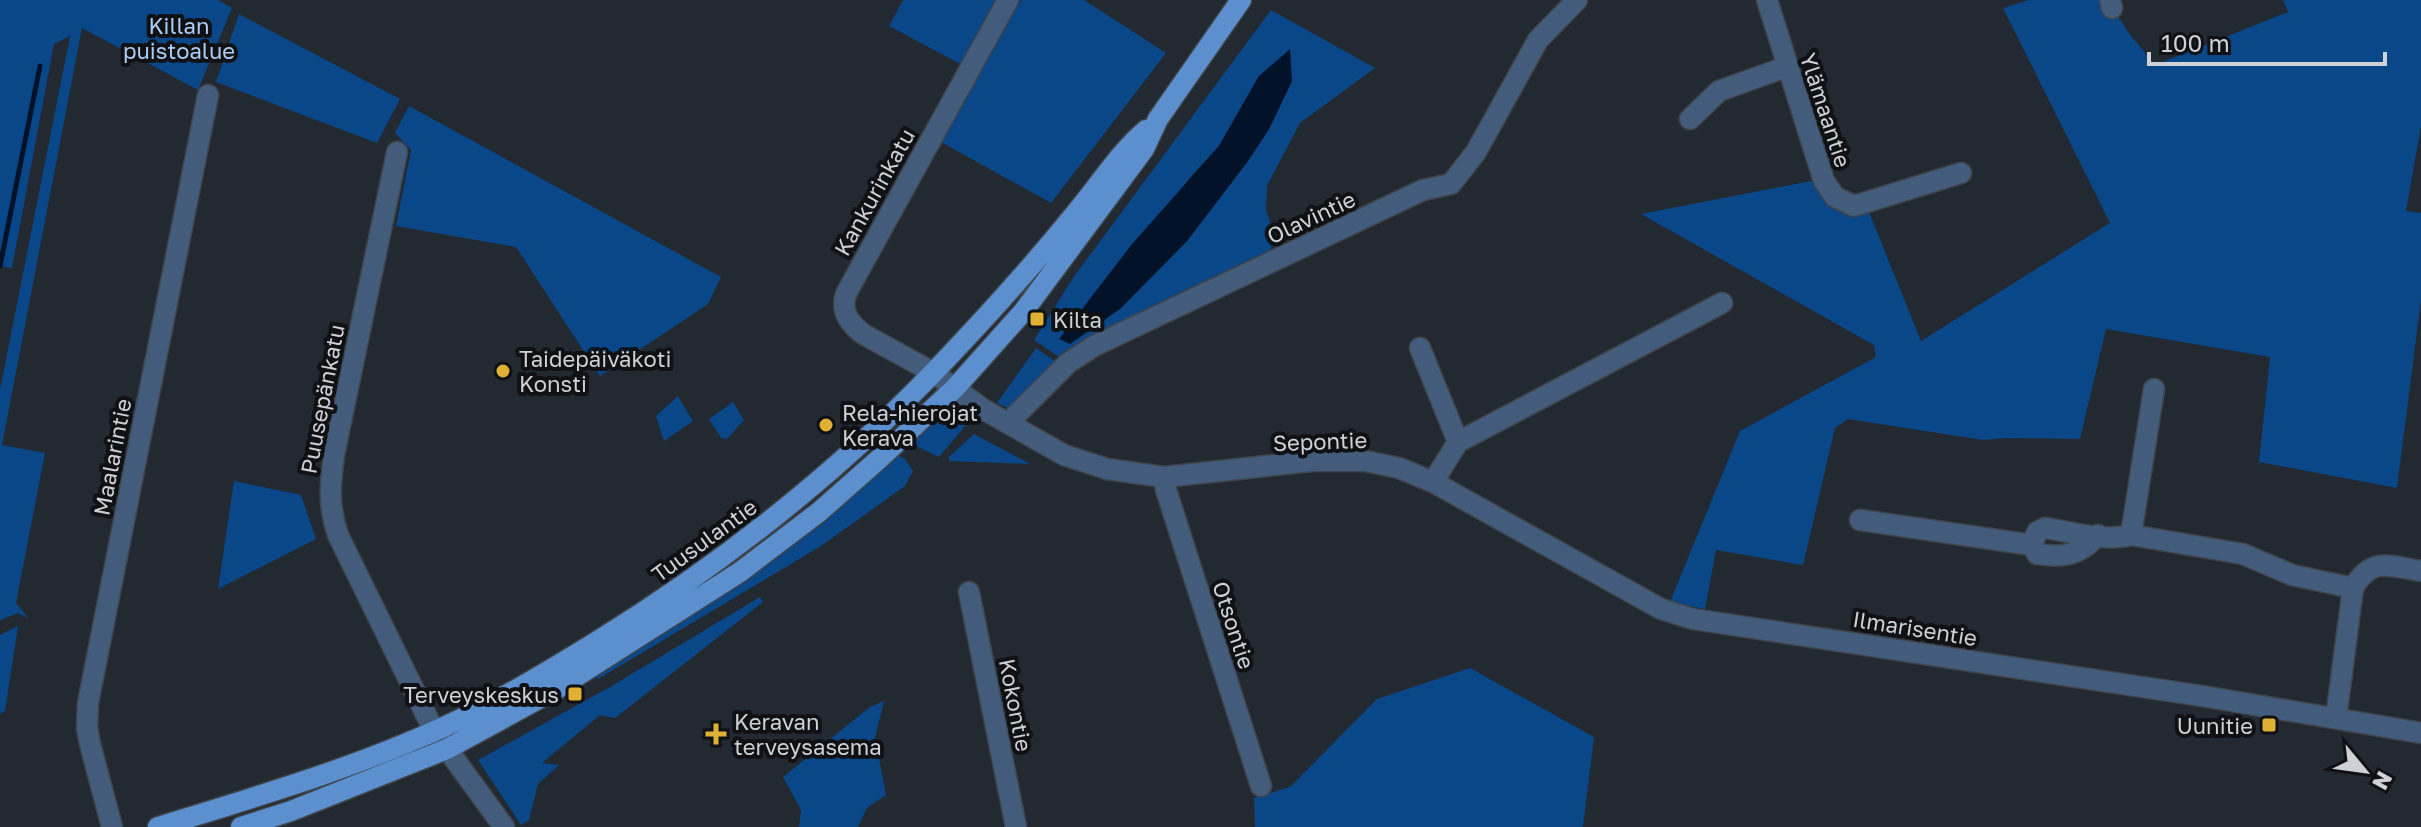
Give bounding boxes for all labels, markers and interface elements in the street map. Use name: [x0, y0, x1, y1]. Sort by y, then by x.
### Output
park label: Killan puistoalue: [123, 12, 235, 64]
scale bar: [2149, 16, 2385, 66]
text: 100 m: [2161, 28, 2230, 57]
street label: Ylämaantie: [1795, 49, 1857, 171]
street label: Kankurinkatu: [828, 124, 920, 260]
street label: Olavintie: [1263, 185, 1359, 249]
place label: Kilta: [1053, 306, 1102, 333]
marker: Kilta: [1028, 310, 1046, 328]
street label: Puusepänkatu: [294, 322, 350, 476]
place label: Taidepäiväkoti Konsti: [519, 345, 671, 397]
marker: Taidepäiväkoti Konsti: [494, 362, 512, 380]
street label: Maalarintie: [87, 396, 137, 518]
place label: Rela-hierojat Kerava: [842, 399, 978, 451]
marker: Rela-hierojat Kerava: [817, 416, 835, 434]
street label: Sepontie: [1272, 426, 1368, 456]
street label: Tuusulantie: [646, 493, 762, 587]
street label: Otsontie: [1207, 578, 1261, 672]
street label: Ilmarisentie: [1851, 605, 1979, 651]
street label: Kokontie: [994, 656, 1038, 754]
place label: Terveyskeskus: [403, 681, 559, 708]
marker: Terveyskeskus: [566, 685, 584, 703]
place label: Keravan terveysasema: [734, 708, 882, 760]
place label: Uunitie: [2177, 712, 2253, 739]
marker: Uunitie: [2260, 716, 2278, 734]
marker: Keravan terveysasema: [705, 723, 727, 745]
north arrow: [2325, 731, 2405, 811]
text: N: [2367, 767, 2399, 795]

